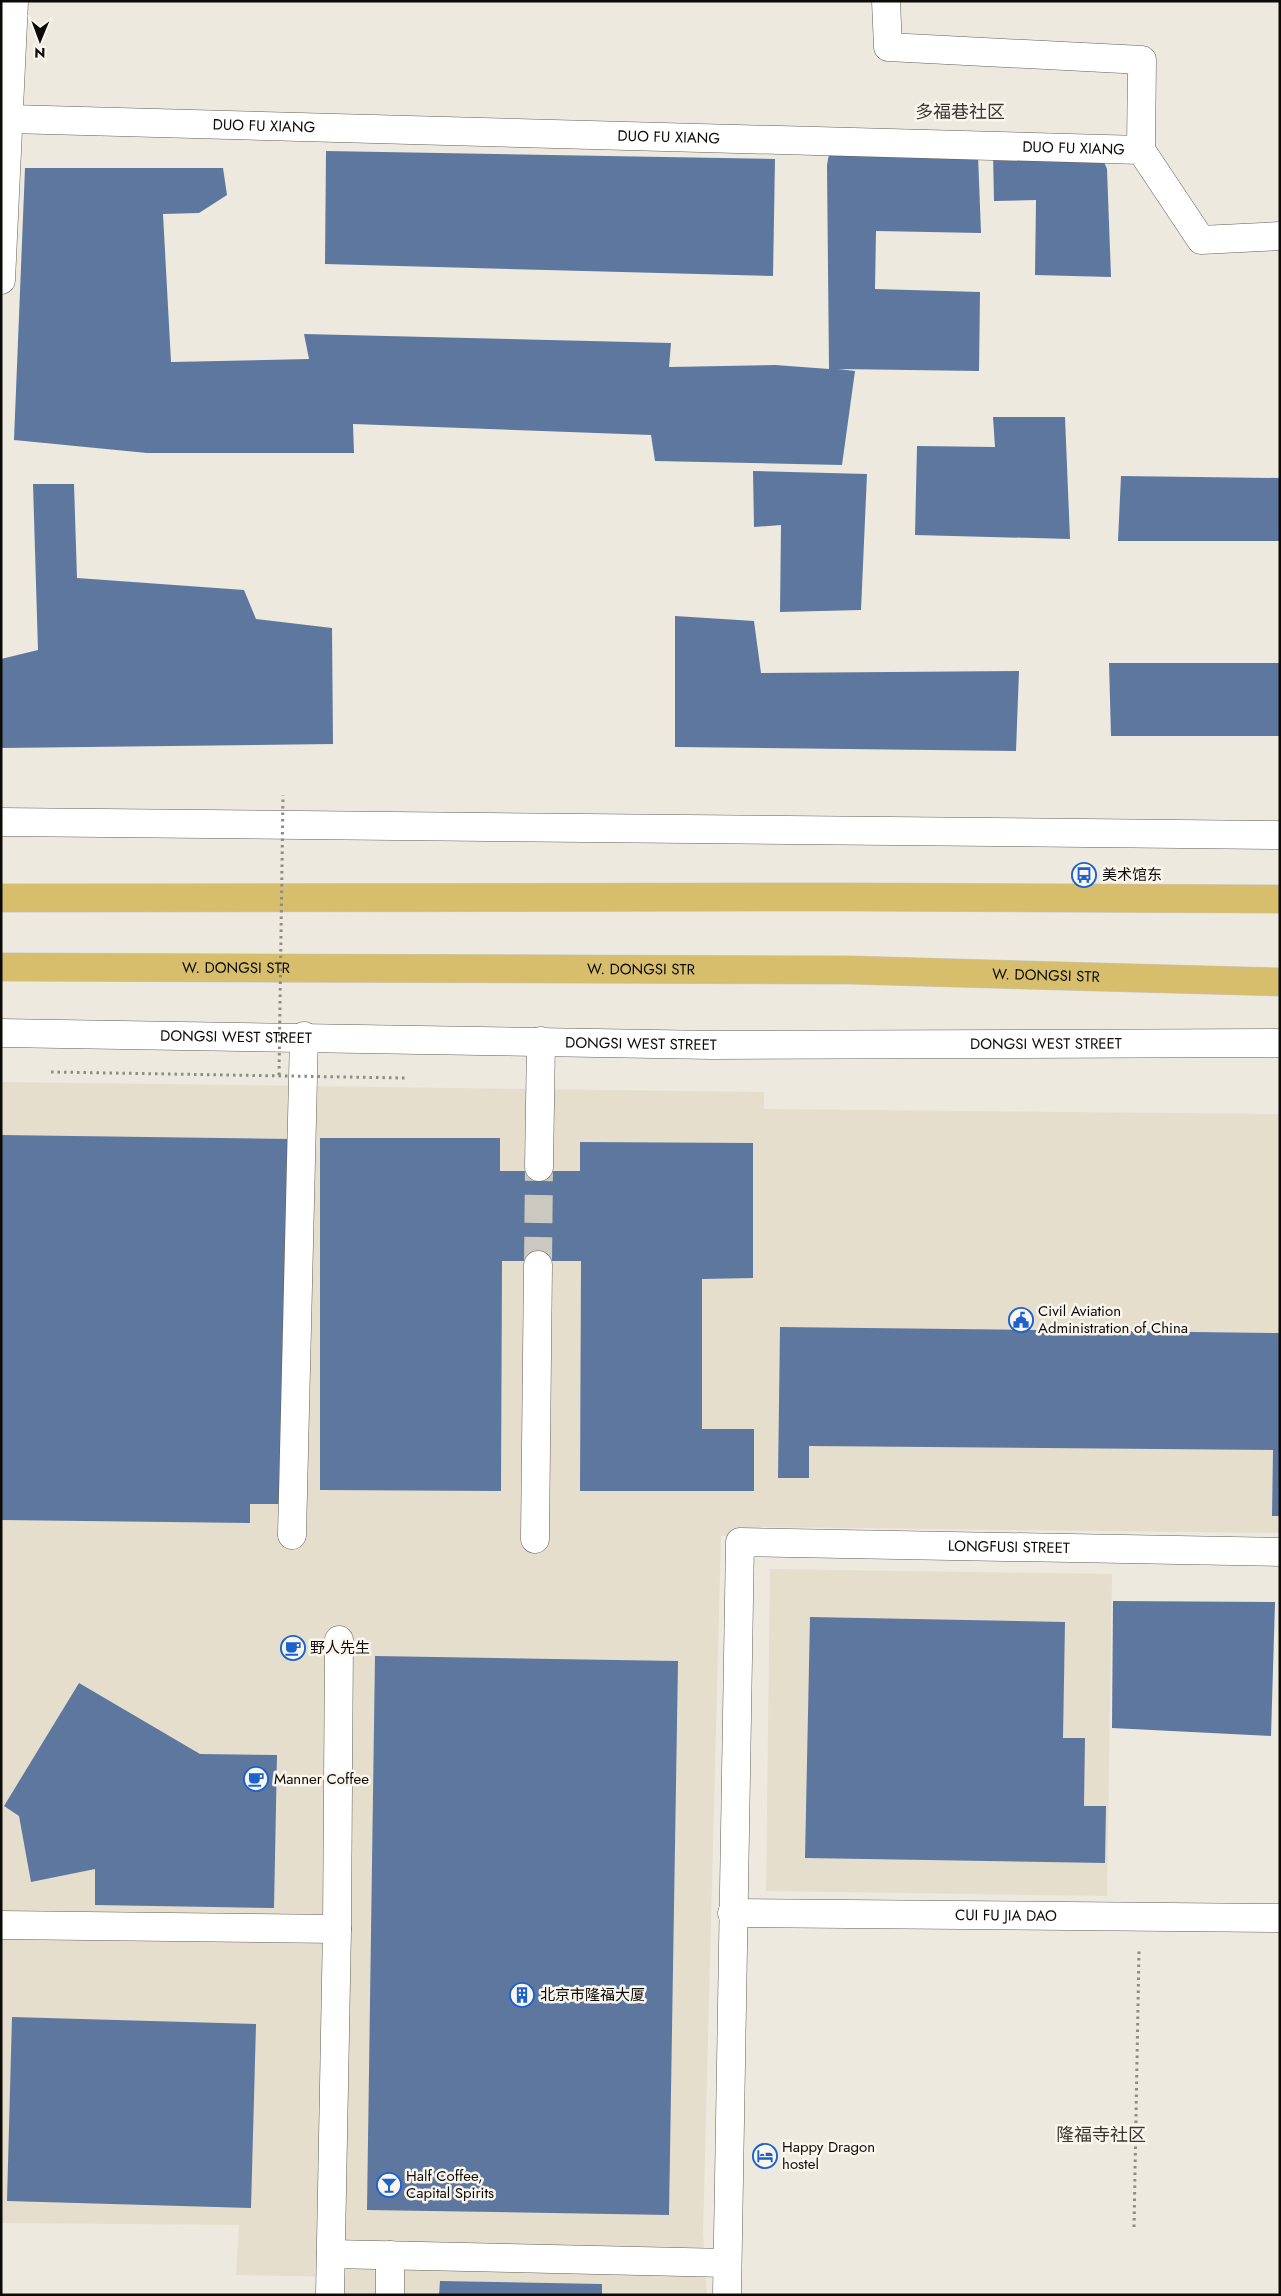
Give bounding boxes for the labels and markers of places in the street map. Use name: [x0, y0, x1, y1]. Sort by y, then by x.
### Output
bus stop icon: 美术馆东: [1071, 862, 1097, 888]
place label: 美术馆东: [1102, 864, 1162, 886]
place label: Civil Aviation Administration of China: [1038, 1300, 1188, 1339]
public building icon: Civil Aviation Administration of China: [1008, 1307, 1034, 1333]
cafe icon: 野人先生: [280, 1635, 306, 1661]
place label: 野人先生: [310, 1637, 370, 1659]
cafe icon: Manner Coffee: [243, 1766, 269, 1792]
place label: Manner Coffee: [274, 1768, 369, 1790]
building icon: 北京市隆福大厦: [509, 1982, 535, 2008]
place label: 北京市隆福大厦: [540, 1984, 645, 2006]
place label: Happy Dragon hostel: [782, 2136, 875, 2175]
hotel icon: Happy Dragon hostel: [752, 2143, 778, 2169]
place label: Half Coffee, Capital Spirits: [406, 2165, 494, 2204]
bar icon: Half Coffee, Capital Spirits: [376, 2172, 402, 2198]

